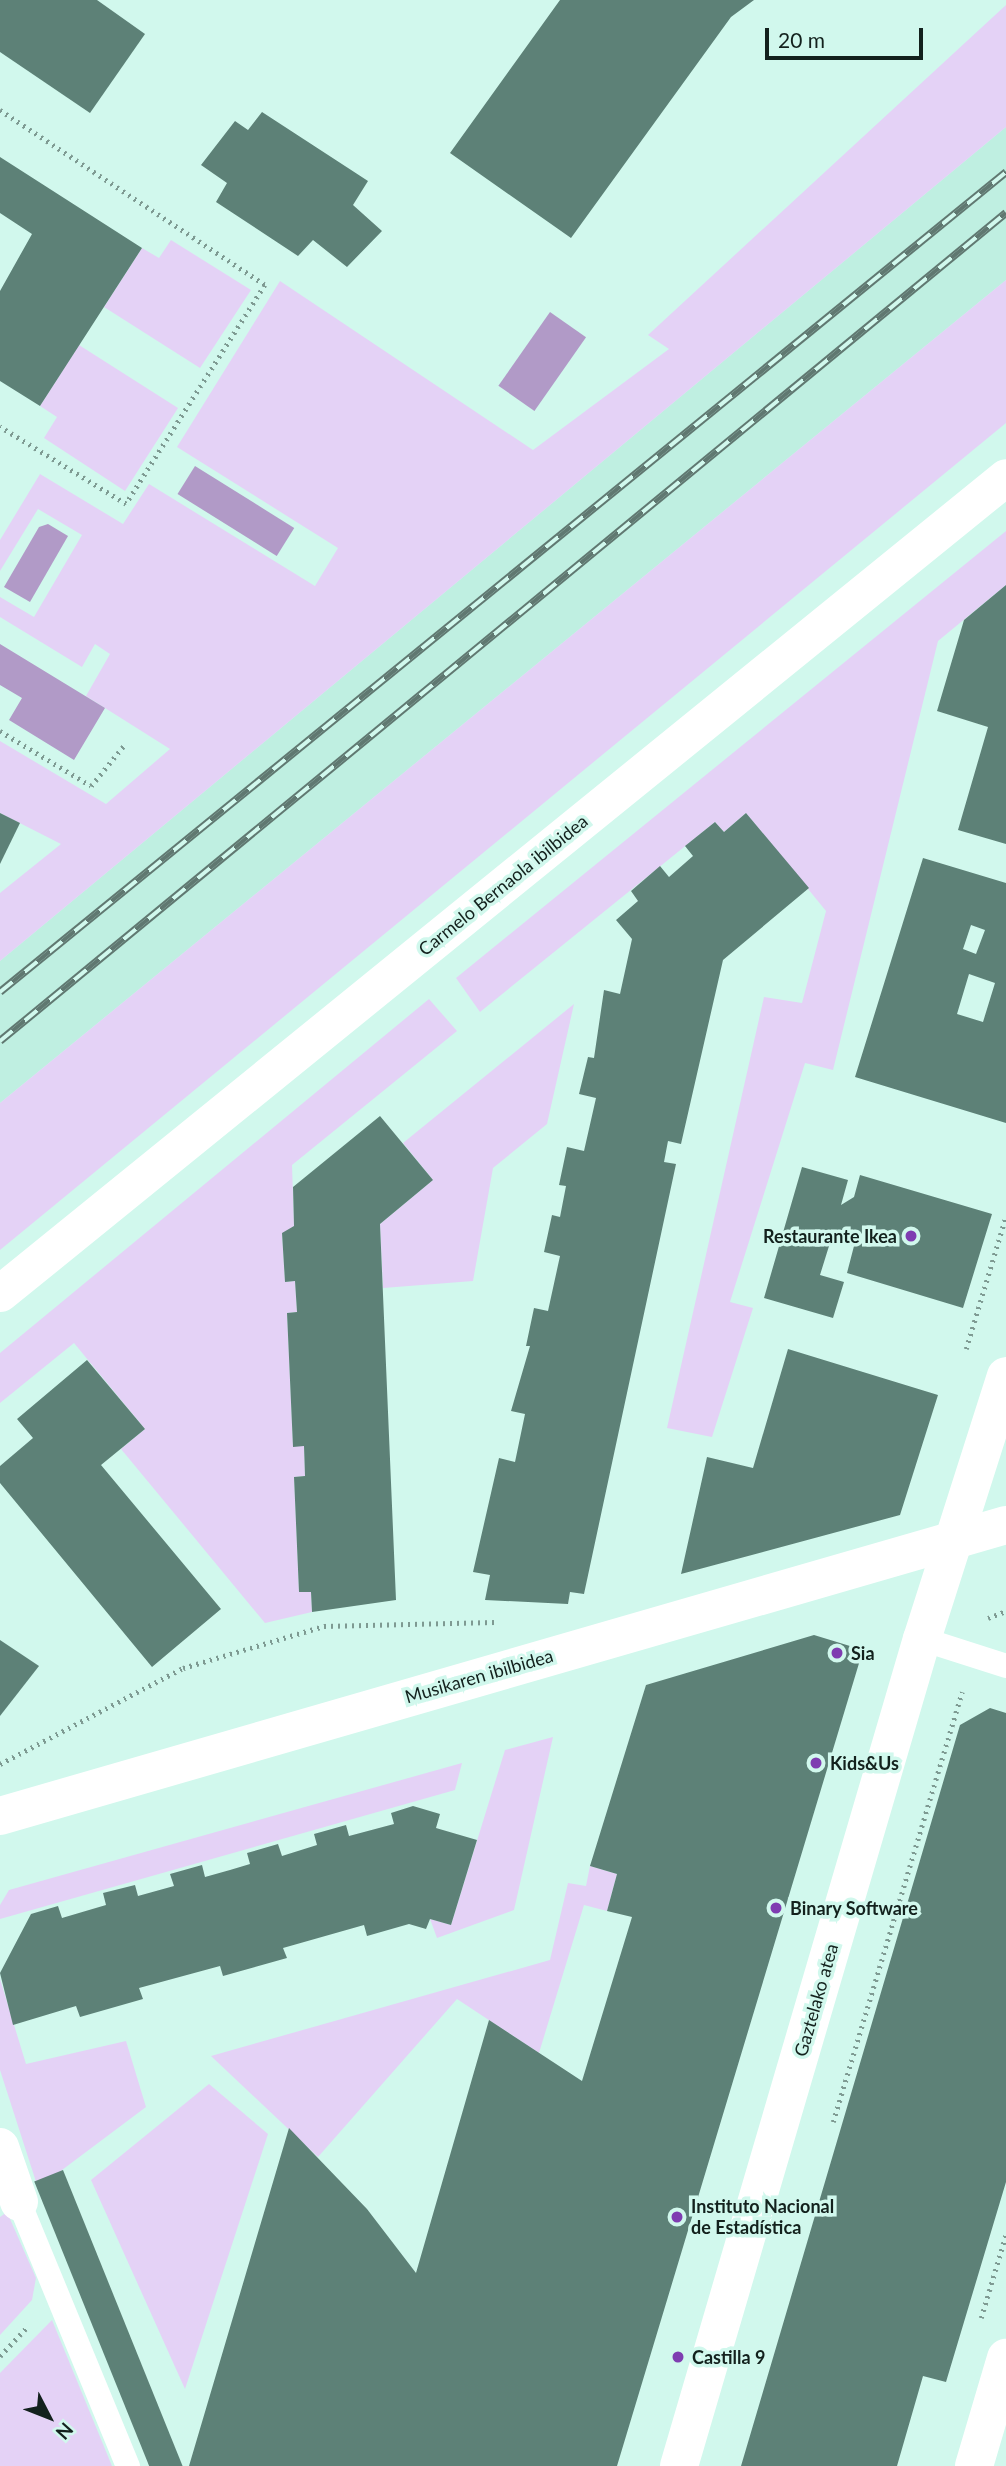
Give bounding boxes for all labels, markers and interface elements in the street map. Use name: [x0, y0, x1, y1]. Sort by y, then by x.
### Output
scale bar: [768, 14, 926, 58]
text: 20 m: [778, 27, 825, 52]
street label: Carmelo Bernaola ibilbidea: [414, 810, 592, 960]
place label: Restaurante Ikea: [763, 1225, 897, 1247]
marker: Restaurante Ikea: [903, 1228, 919, 1244]
place label: Sia: [851, 1642, 875, 1664]
street label: Musikaren ibilbidea: [402, 1645, 556, 1707]
marker: Sia: [829, 1645, 845, 1661]
place label: Kids&Us: [830, 1752, 899, 1774]
marker: Kids&Us: [808, 1755, 824, 1771]
place label: Binary Software: [790, 1897, 918, 1919]
marker: Binary Software: [768, 1900, 784, 1916]
street label: Gaztelako atea: [790, 1941, 842, 2059]
place label: Instituto Nacional de Estadística: [691, 2196, 834, 2238]
marker: Instituto Nacional de Estadística: [669, 2209, 685, 2225]
place label: Castilla 9: [692, 2346, 765, 2368]
marker: Castilla 9: [670, 2349, 686, 2365]
north arrow: [14, 2382, 84, 2452]
text: N: [52, 2418, 78, 2445]

